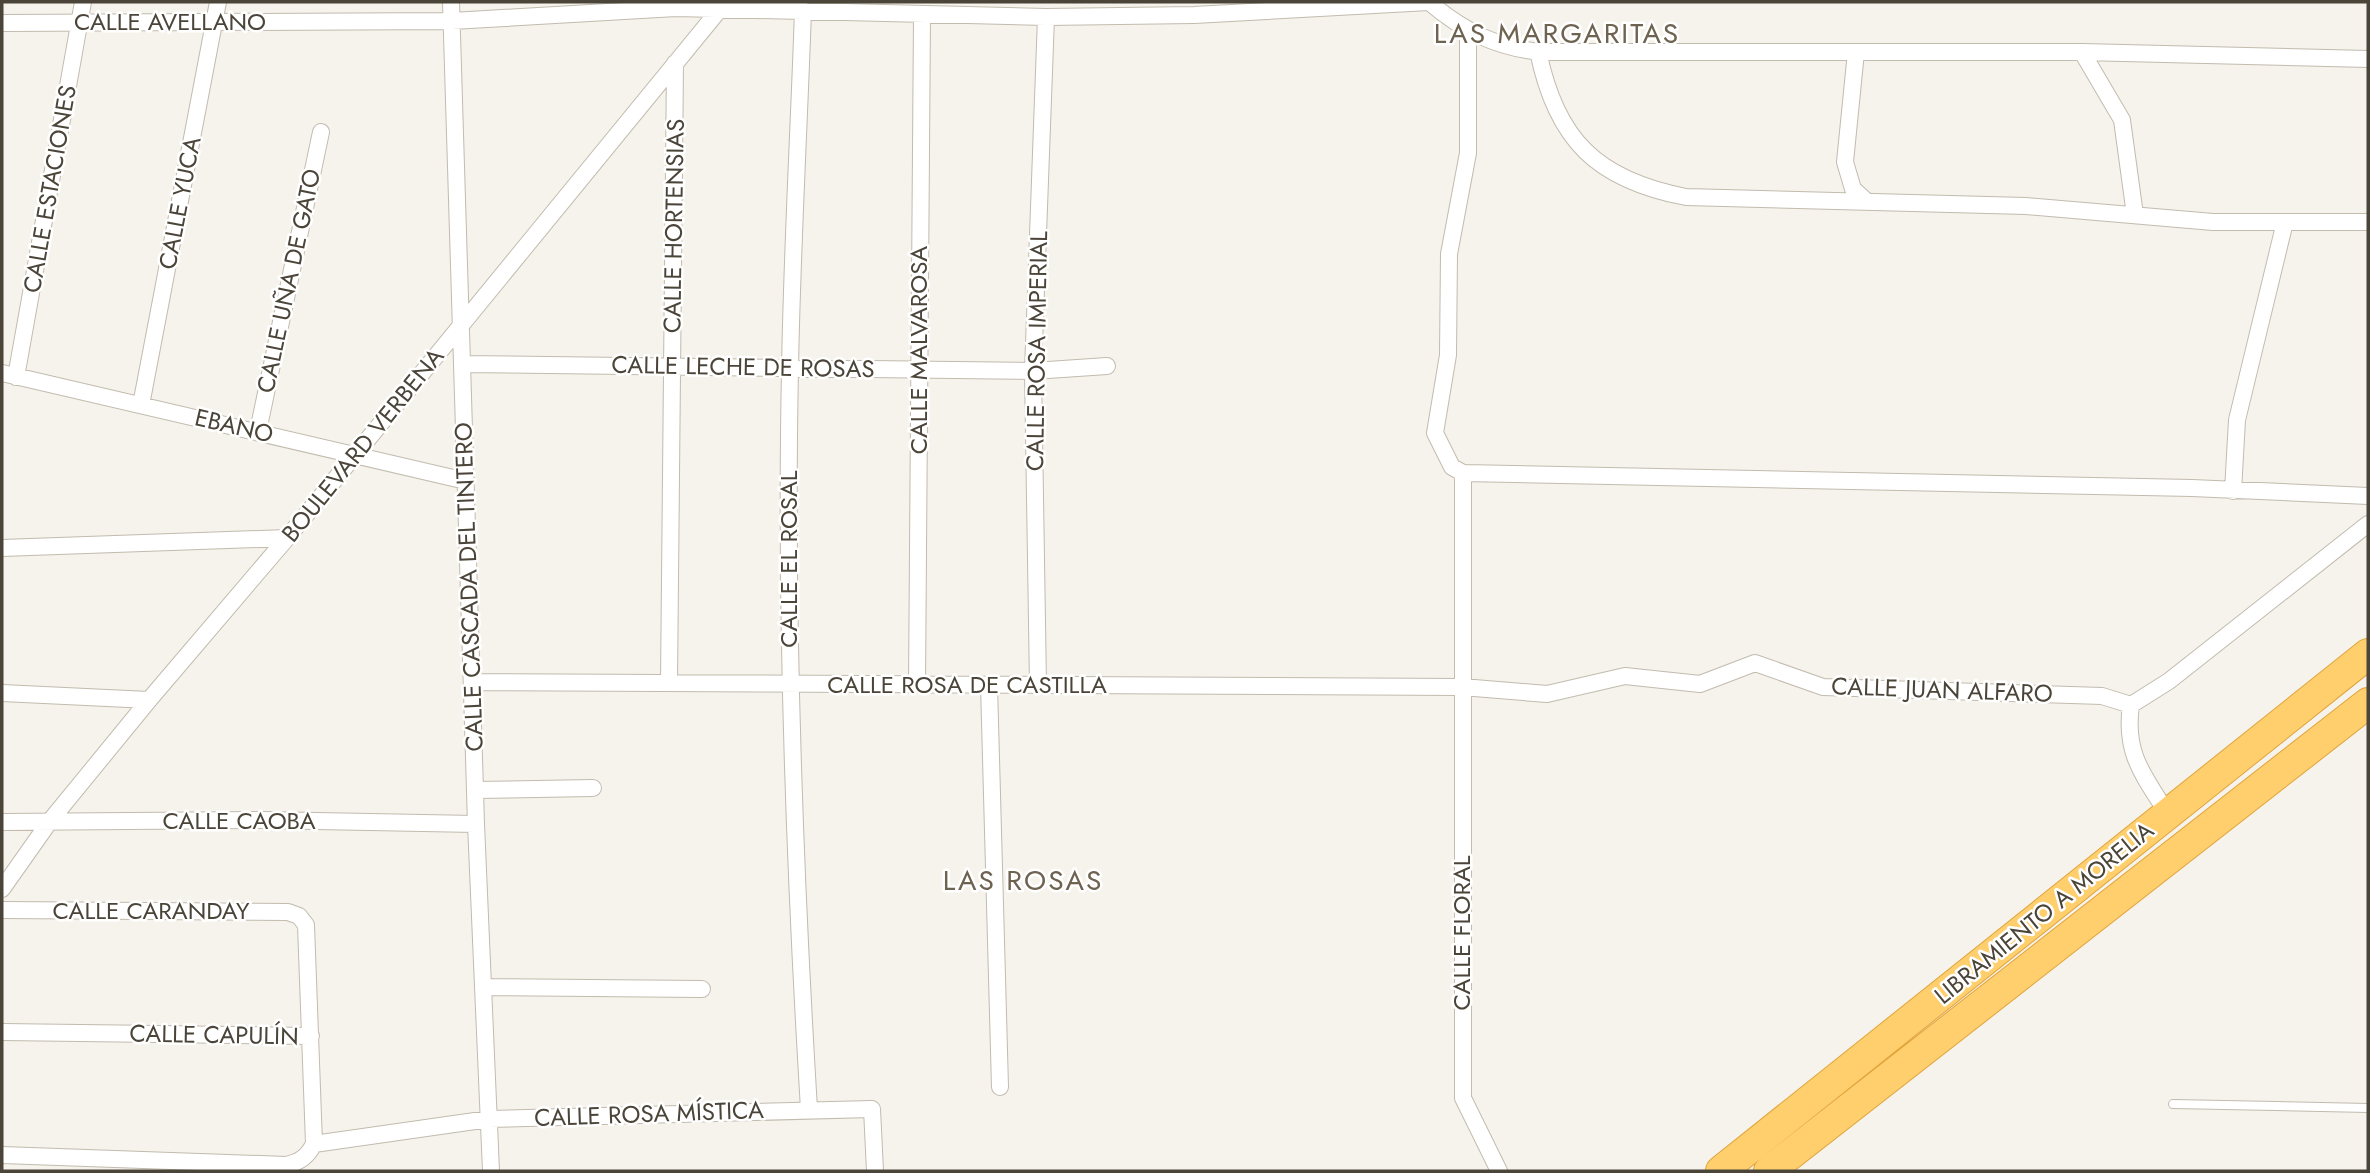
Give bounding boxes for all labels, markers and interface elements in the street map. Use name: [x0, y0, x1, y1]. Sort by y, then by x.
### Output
street label: CALLE AVELLANO: [74, 4, 266, 39]
district label: LAS MARGARITAS: [1434, 13, 1680, 54]
street label: CALLE ESTACIONES: [14, 82, 85, 296]
street label: CALLE HORTENSIAS: [654, 118, 693, 334]
street label: CALLE YUCA: [150, 133, 210, 272]
street label: CALLE UÑA DE GATO: [248, 166, 329, 396]
street label: CALLE ROSA IMPERIAL: [1017, 230, 1056, 471]
street label: CALLE MALVAROSA: [901, 246, 936, 454]
street label: BOULEVARD VERBENA: [273, 340, 452, 549]
street label: CALLE LECHE DE ROSAS: [611, 347, 875, 386]
street label: EBANO: [191, 400, 277, 452]
street label: CALLE CASCADA DEL TINTERO: [445, 422, 492, 752]
street label: CALLE EL ROSAL: [771, 470, 806, 648]
street label: CALLE ROSA DE CASTILLA: [827, 667, 1107, 702]
street label: CALLE JUAN ALFARO: [1831, 668, 2053, 711]
street label: CALLE CAOBA: [163, 803, 316, 838]
street label: LIBRAMIENTO A MORELIA: [1927, 813, 2161, 1012]
street label: CALLE FLORAL: [1444, 855, 1479, 1011]
district label: LAS ROSAS: [943, 860, 1103, 901]
street label: CALLE CARANDAY: [53, 893, 250, 928]
street label: CALLE CAPULÍN: [129, 1016, 299, 1053]
street label: CALLE ROSA MÍSTICA: [533, 1092, 765, 1135]

